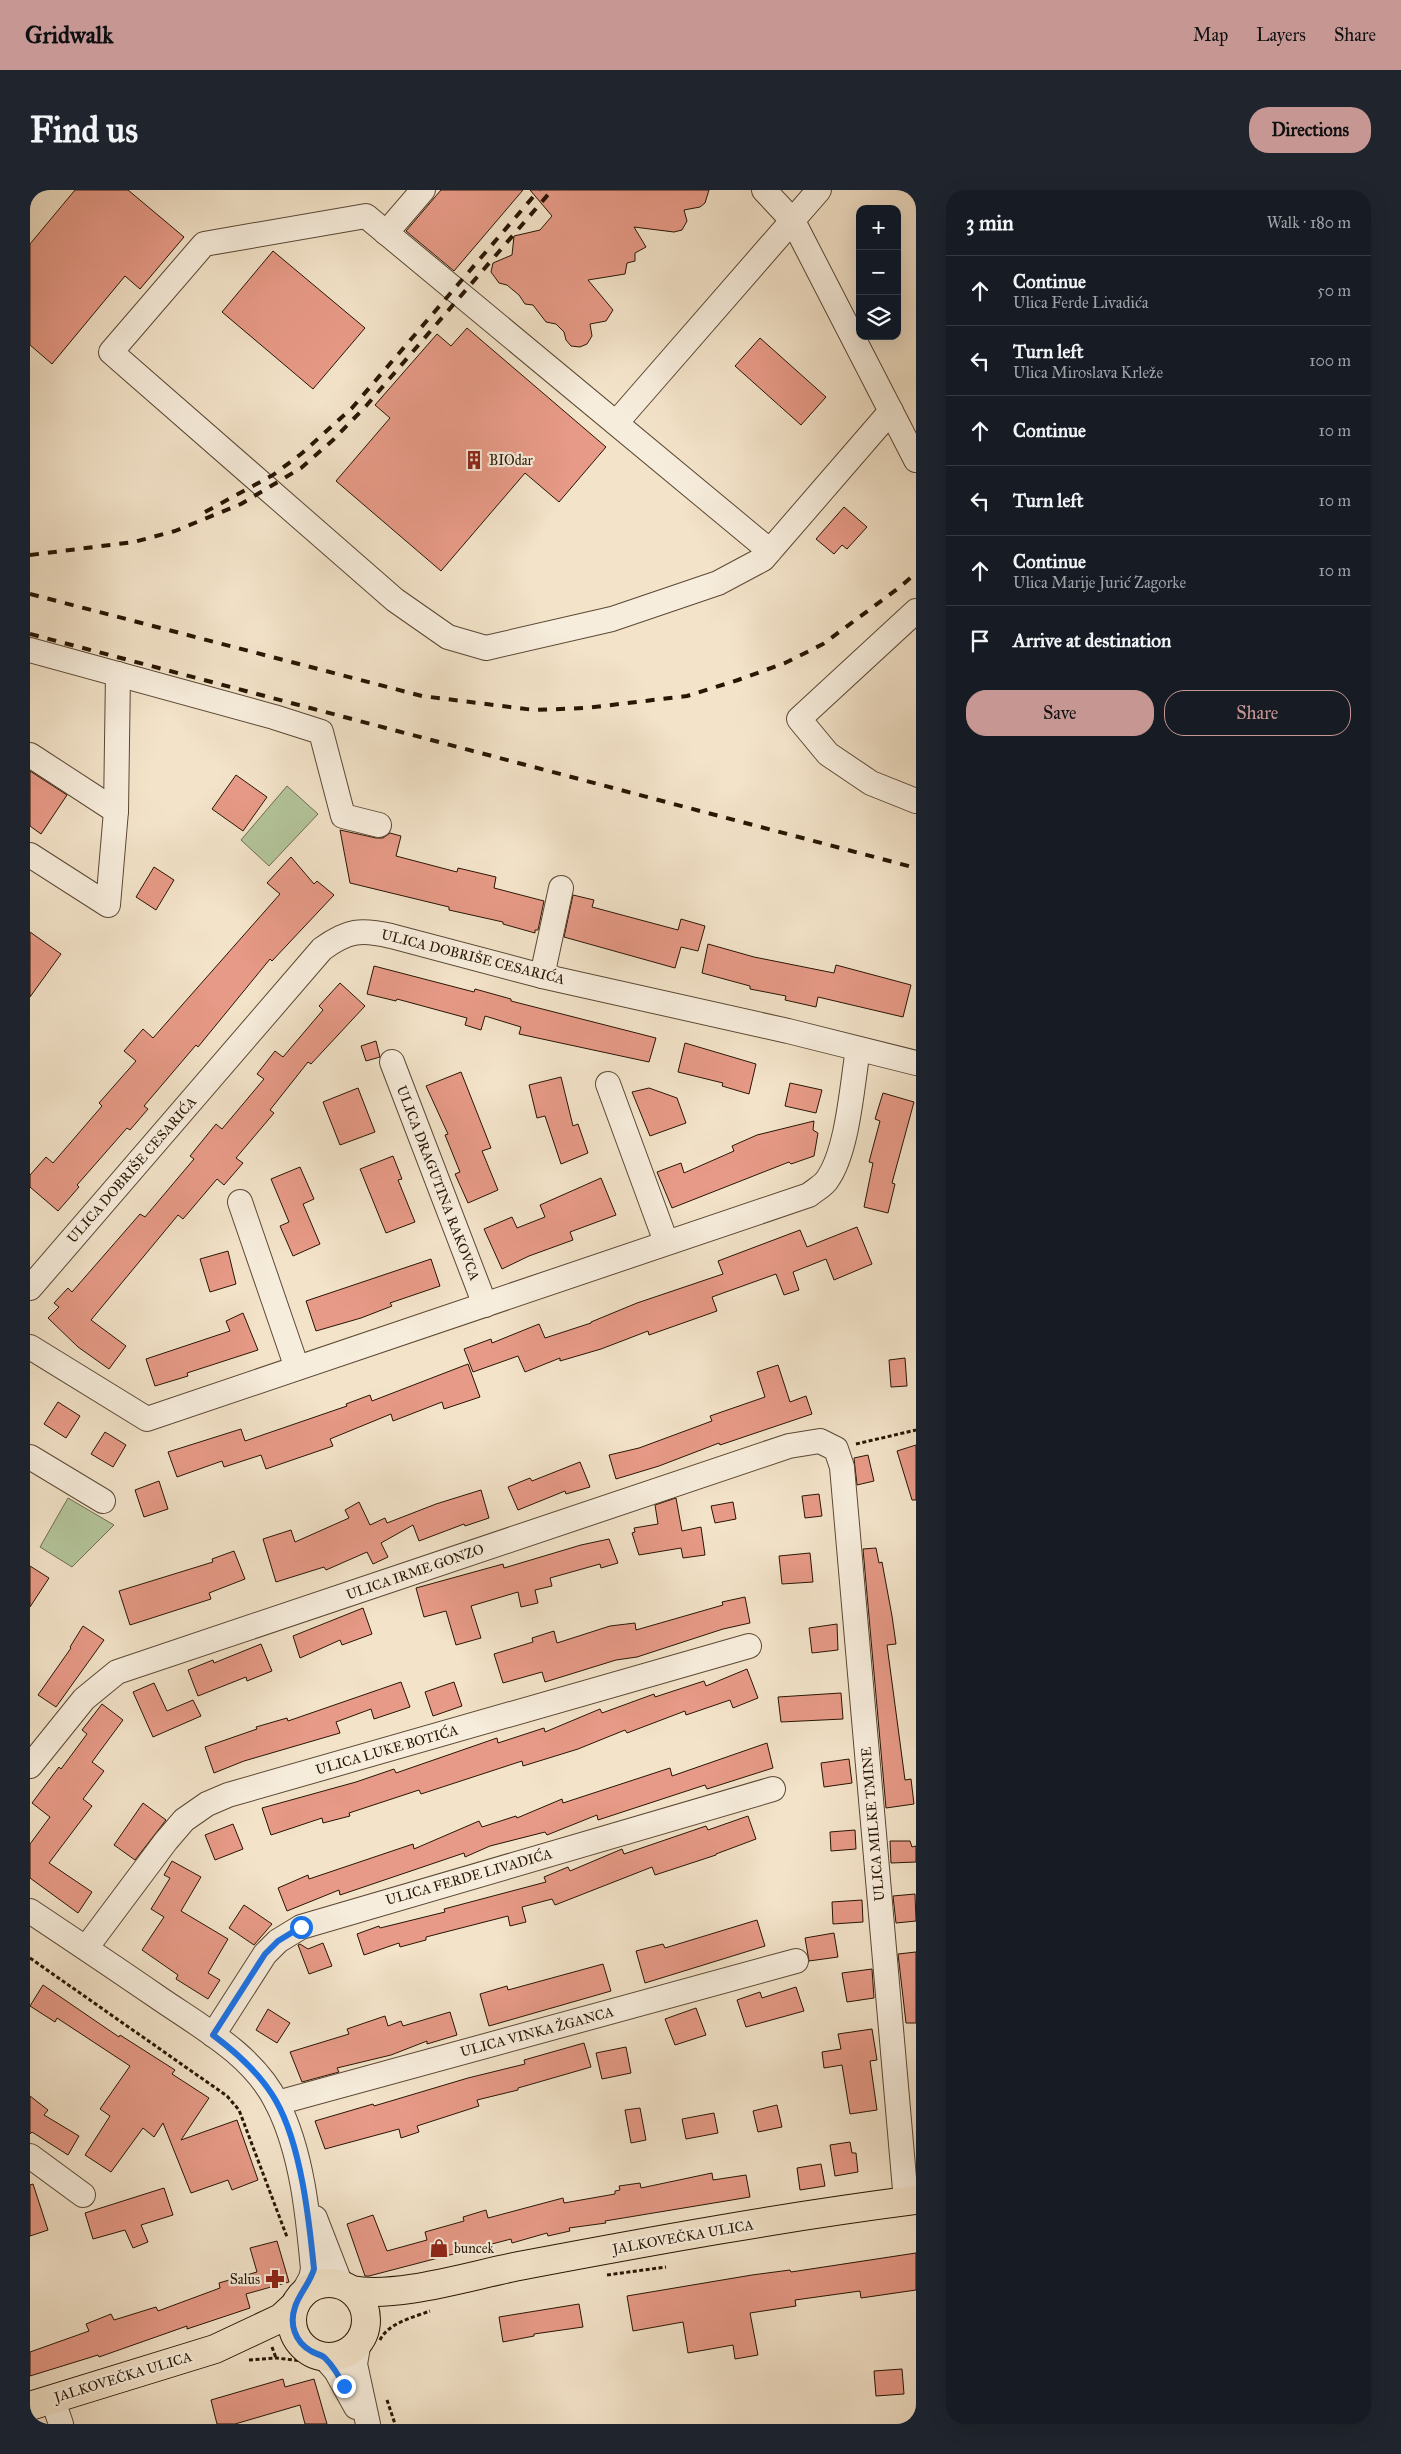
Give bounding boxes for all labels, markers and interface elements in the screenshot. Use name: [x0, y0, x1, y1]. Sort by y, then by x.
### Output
text: Gridwalk: [25, 20, 113, 50]
text: Map: [1193, 24, 1228, 46]
text: Layers: [1256, 24, 1306, 46]
text: Share: [1334, 24, 1376, 46]
button: Directions: [1249, 107, 1371, 153]
text: Find us: [30, 109, 138, 152]
map controls: [856, 205, 901, 340]
button: +: [856, 205, 901, 250]
text: 3 min: [966, 210, 1014, 236]
text: Walk · 180 m: [1267, 213, 1351, 232]
button: −: [856, 250, 901, 295]
text: Continue: [1013, 270, 1086, 293]
icon: ahead: [966, 277, 994, 305]
text: 50 m: [1317, 281, 1351, 300]
text: Ulica Ferde Livadića: [1013, 293, 1148, 312]
button: layers: [856, 295, 901, 340]
text: Turn left: [1013, 340, 1083, 363]
icon: left: [966, 347, 994, 375]
text: 100 m: [1309, 351, 1351, 370]
text: Ulica Miroslava Krleže: [1013, 363, 1163, 382]
icon: ahead: [966, 417, 994, 445]
text: Continue: [1013, 419, 1086, 442]
text: 10 m: [1319, 421, 1351, 440]
building icon: BIOdar: [463, 449, 485, 471]
place label: BIOdar: [489, 452, 534, 469]
icon: left: [966, 487, 994, 515]
text: Turn left: [1013, 489, 1083, 512]
text: 10 m: [1319, 491, 1351, 510]
text: Continue: [1013, 550, 1086, 573]
icon: ahead: [966, 557, 994, 585]
text: 10 m: [1319, 561, 1351, 580]
text: Ulica Marije Jurić Zagorke: [1013, 573, 1186, 592]
icon: arrive: [966, 627, 994, 655]
text: Arrive at destination: [1013, 629, 1171, 652]
button: Save: [966, 690, 1154, 736]
button: Share: [1164, 690, 1351, 736]
street label: ULICA DOBRIŠE CESARIĆA: [379, 924, 568, 988]
street label: ULICA DRAGUTINA RAKOVCA: [393, 1083, 483, 1284]
street label: ULICA DOBRIŠE CESARIĆA: [62, 1092, 201, 1247]
street label: ULICA IRME GONZO: [344, 1540, 486, 1604]
street label: ULICA LUKE BOTIĆA: [313, 1719, 461, 1779]
street label: ULICA MILKE TMINE: [858, 1746, 888, 1902]
street label: ULICA FERDE LIVADIĆA: [383, 1843, 555, 1909]
route start: [290, 1916, 313, 1939]
street label: ULICA VINKA ŽGANCA: [458, 2001, 616, 2061]
street label: JALKOVEČKA ULICA: [609, 2214, 756, 2259]
shop icon: buncek: [428, 2237, 450, 2259]
place label: buncek: [454, 2240, 494, 2257]
pharmacy icon: Salus: [264, 2268, 286, 2290]
place label: Salus: [230, 2271, 260, 2288]
street label: JALKOVEČKA ULICA: [50, 2346, 195, 2408]
route end: [333, 2375, 356, 2398]

